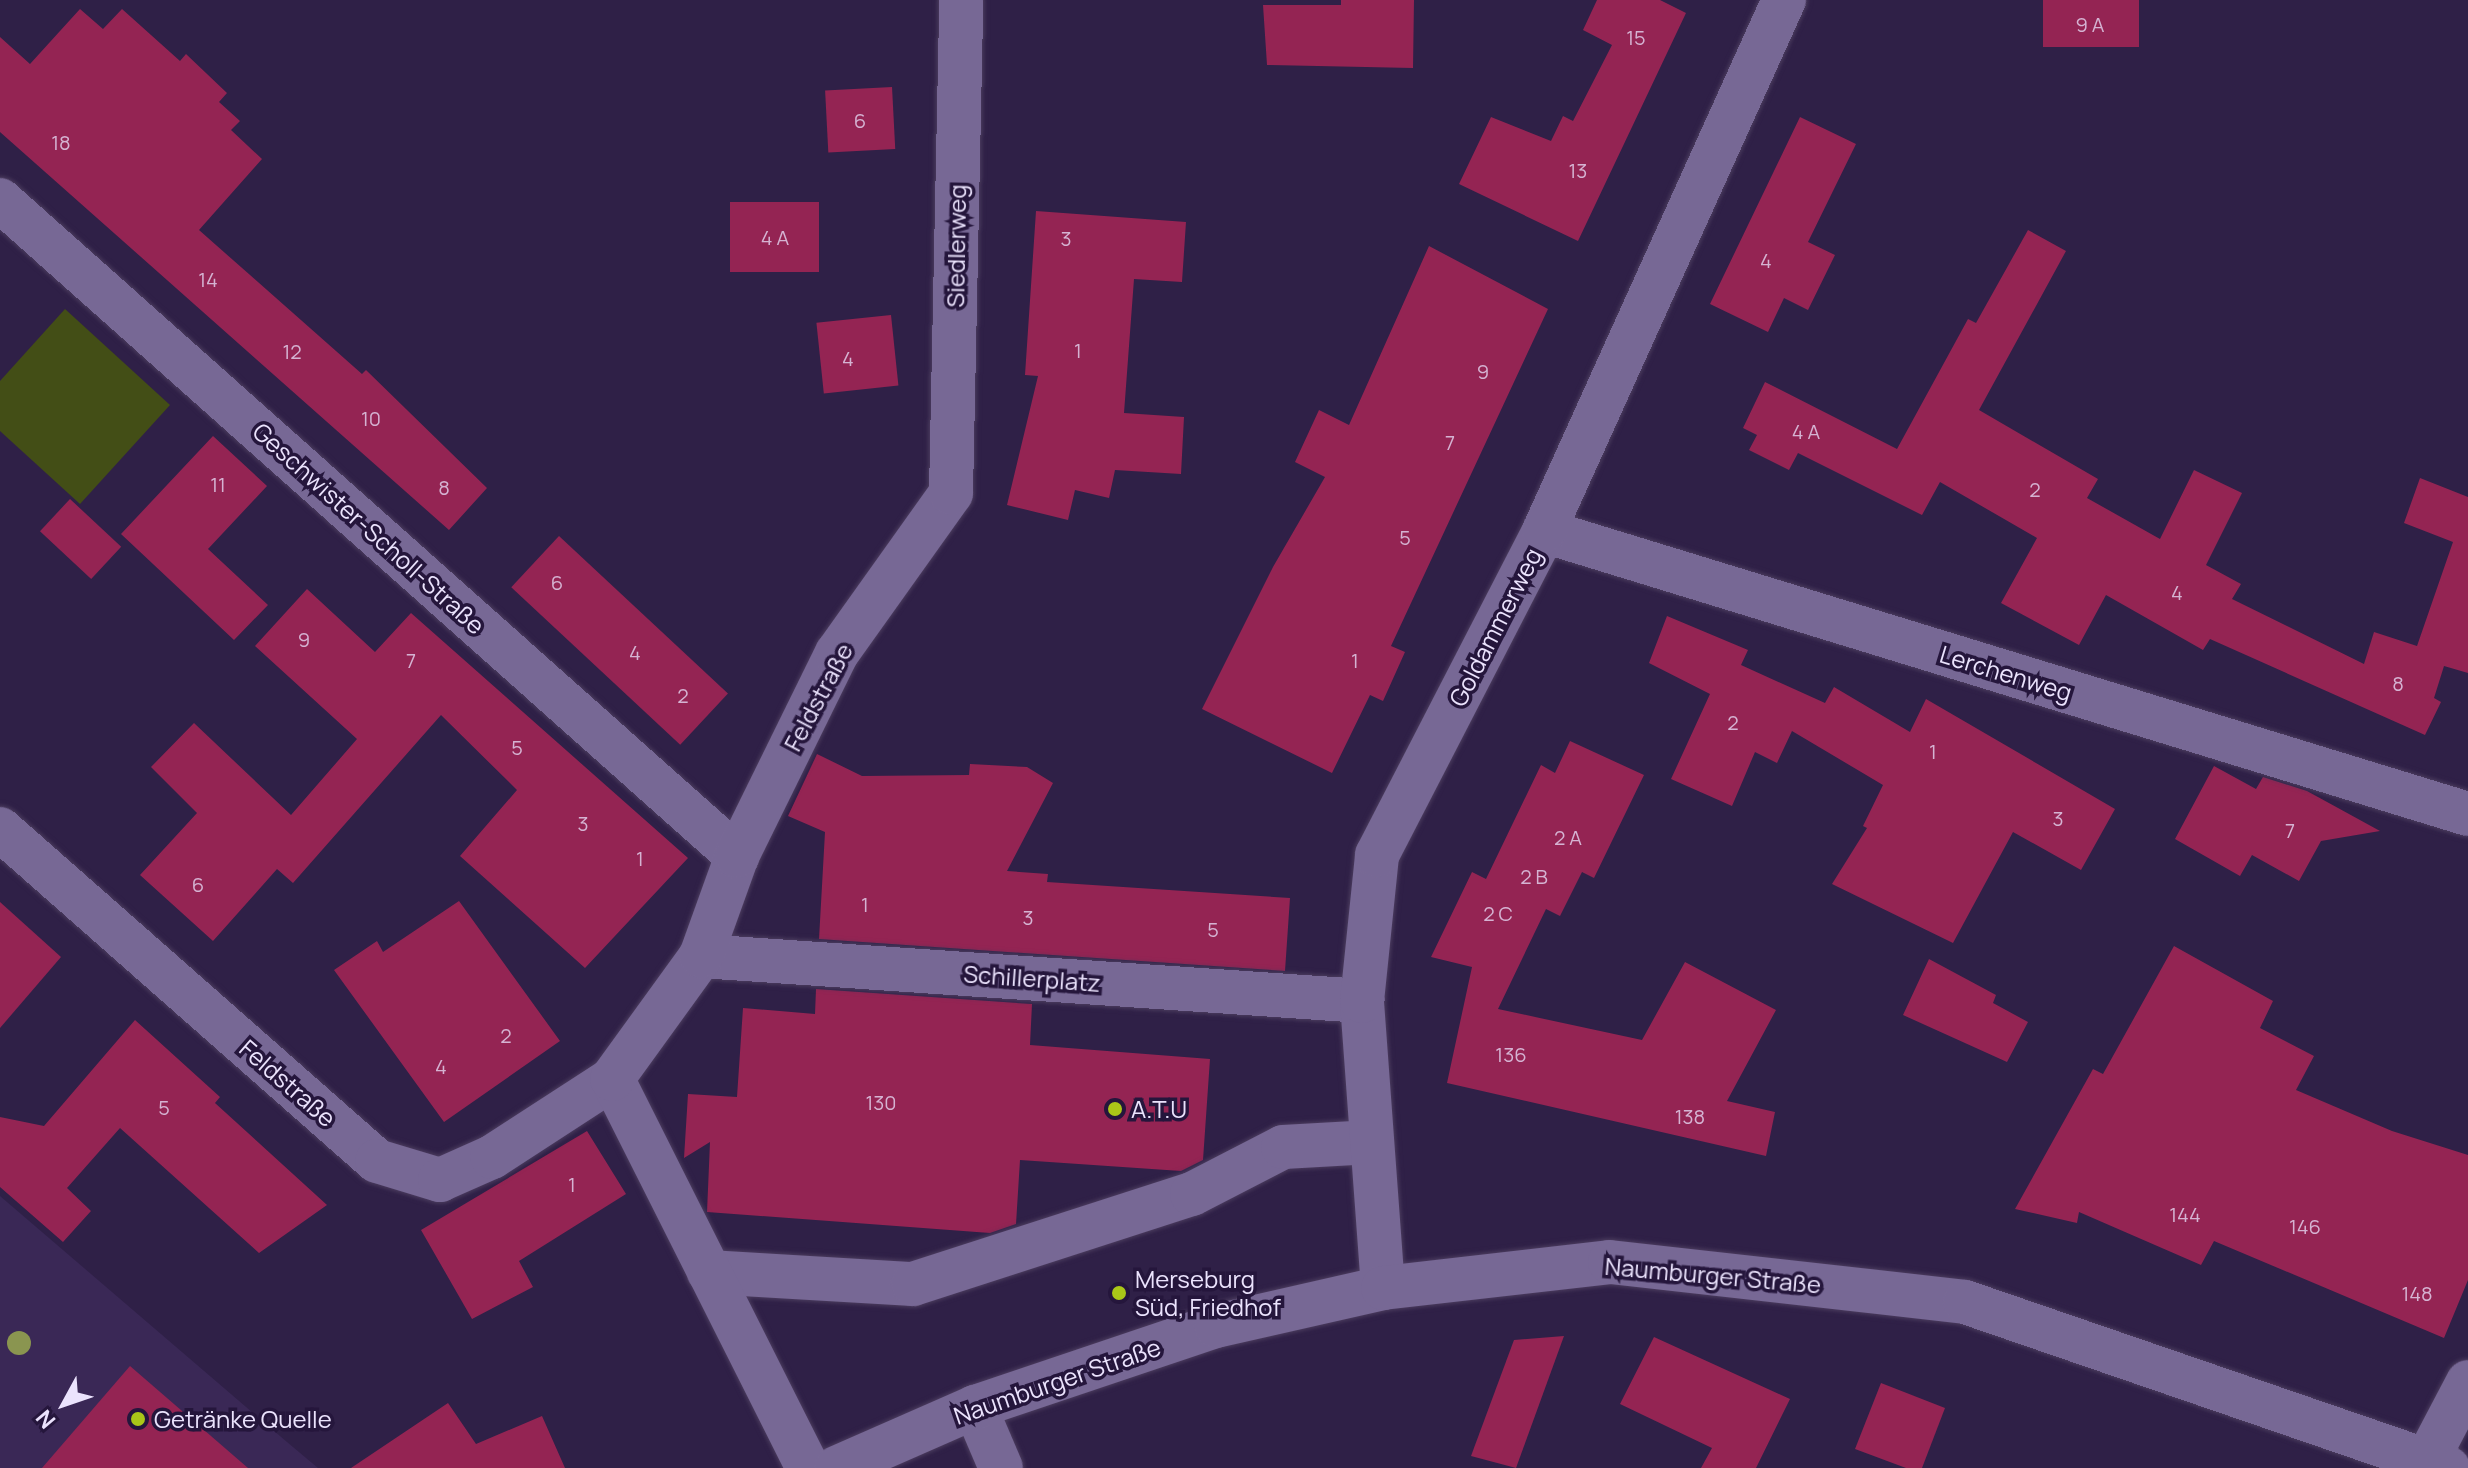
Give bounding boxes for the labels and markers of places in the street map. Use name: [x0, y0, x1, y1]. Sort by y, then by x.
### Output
place label: A.T.U: [1131, 1095, 1187, 1123]
marker: A.T.U: [1106, 1100, 1124, 1118]
place label: Merseburg Süd, Friedhof: [1135, 1265, 1281, 1321]
marker: Merseburg Süd, Friedhof: [1110, 1284, 1128, 1302]
place label: Getränke Quelle: [154, 1405, 332, 1433]
marker: Getränke Quelle: [129, 1410, 147, 1428]

